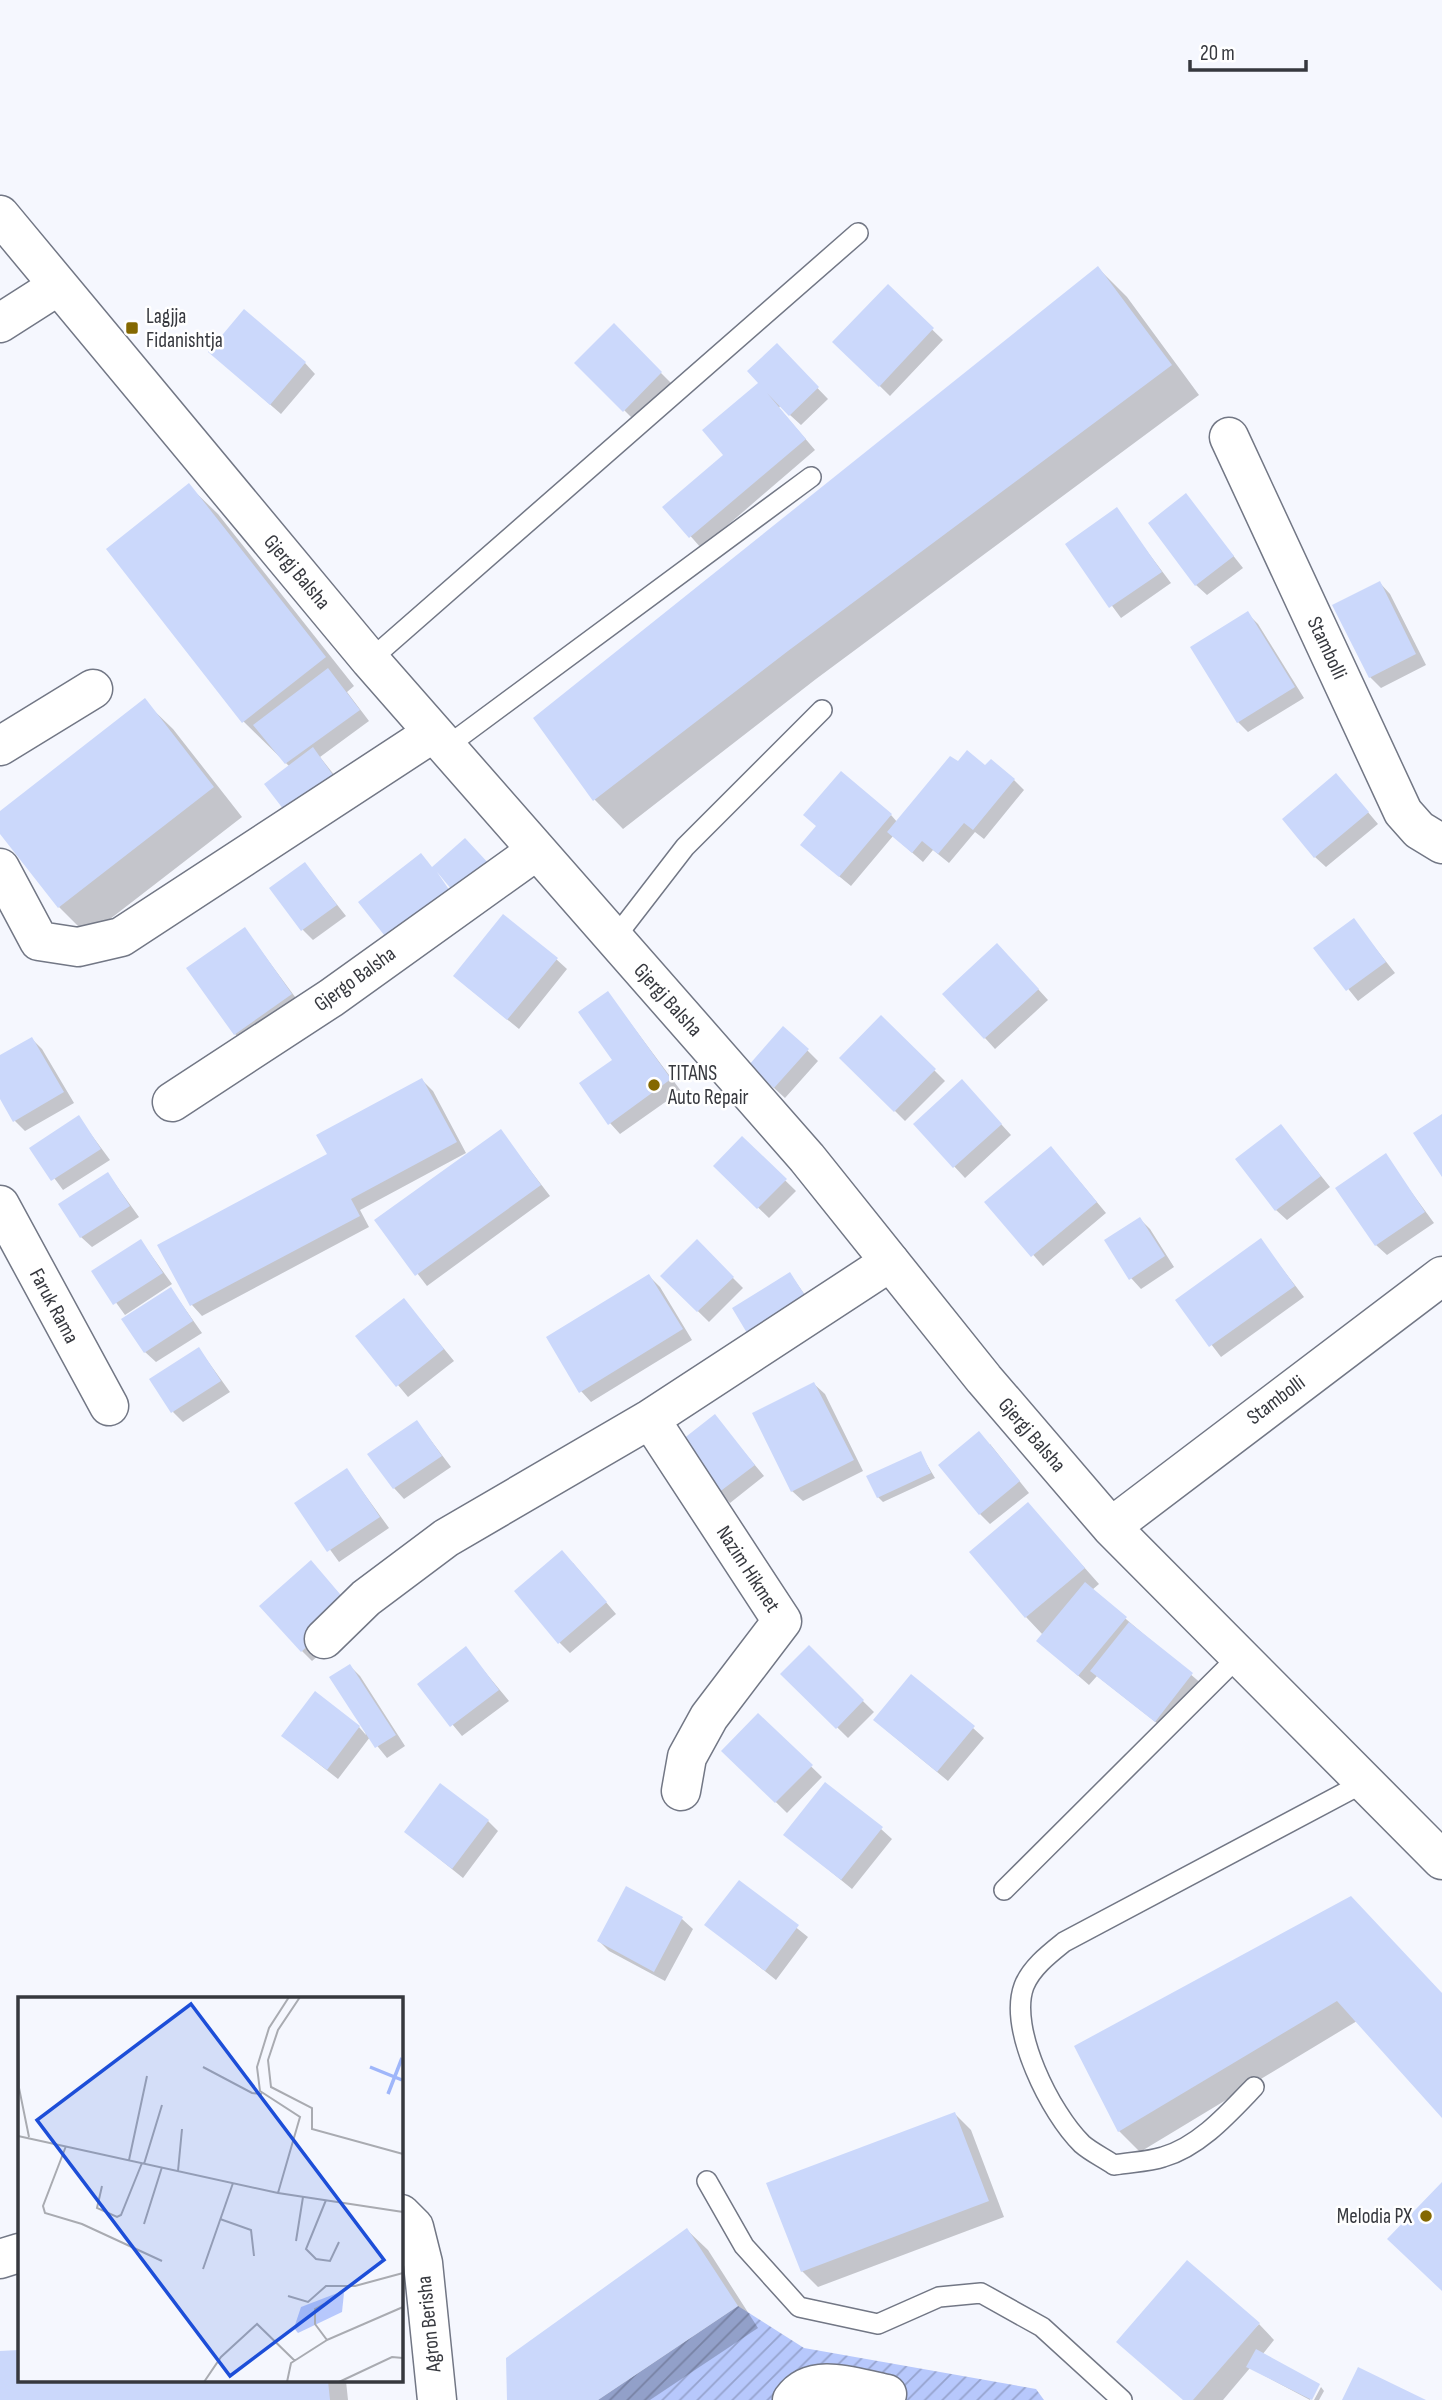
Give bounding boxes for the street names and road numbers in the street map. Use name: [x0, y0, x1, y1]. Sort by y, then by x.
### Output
street label: Gjergj Balsha: [258, 529, 336, 615]
street label: Stambolli: [1302, 613, 1352, 683]
street label: Gjergo Balsha: [309, 941, 401, 1017]
street label: Gjergj Balsha: [629, 958, 707, 1042]
street label: Faruk Rama: [24, 1264, 84, 1348]
street label: Stambolli: [1242, 1370, 1310, 1430]
street label: Gjergj Balsha: [993, 1393, 1071, 1477]
street label: Nazim Hikmet: [711, 1521, 785, 1617]
street label: Agron Berisha: [412, 2275, 447, 2374]

